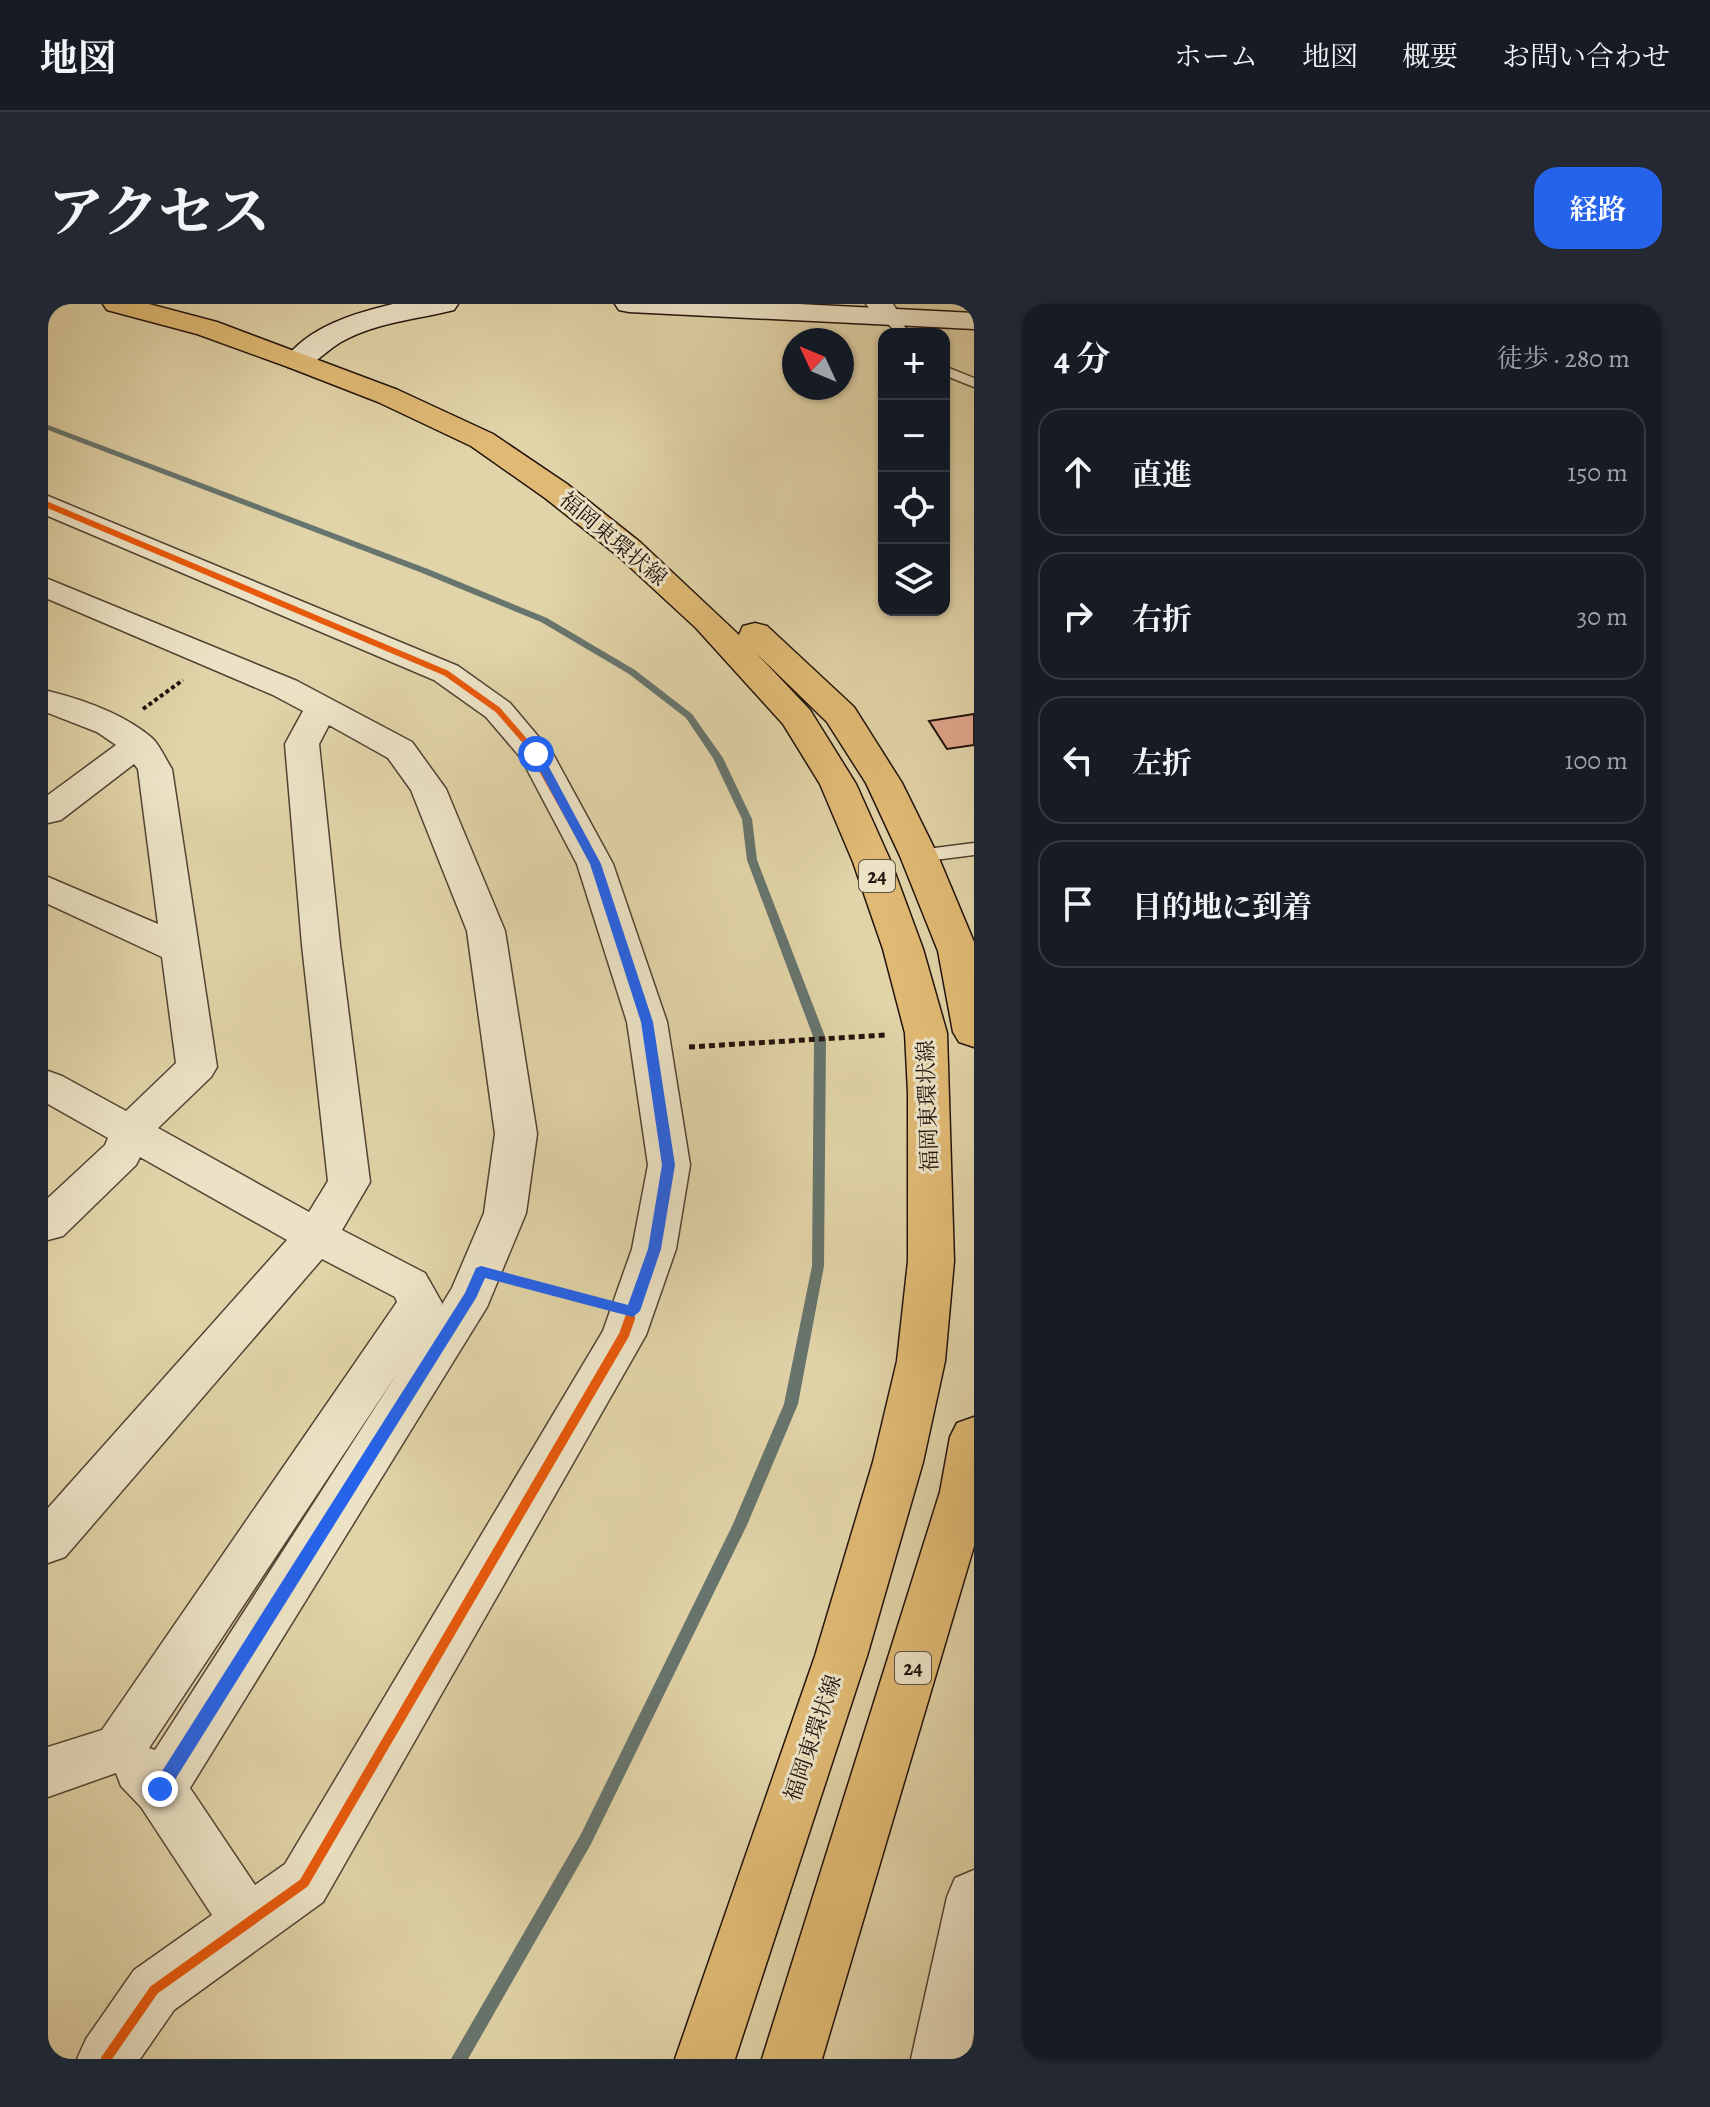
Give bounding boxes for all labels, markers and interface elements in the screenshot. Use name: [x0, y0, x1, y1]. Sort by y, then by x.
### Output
text: 地図: [40, 32, 116, 84]
text: ホーム: [1174, 38, 1258, 76]
text: 地図: [1302, 38, 1358, 76]
text: 概要: [1402, 38, 1458, 76]
text: お問い合わせ: [1502, 38, 1670, 76]
button: 経路: [1534, 167, 1662, 249]
text: アクセス: [48, 174, 270, 250]
north arrow: [782, 328, 854, 400]
map controls: [878, 328, 950, 616]
button: +: [878, 328, 950, 400]
text: 4 分: [1054, 335, 1110, 382]
text: 徒歩 · 280 m: [1497, 341, 1630, 376]
button: −: [878, 400, 950, 472]
icon: ahead: [1056, 450, 1100, 494]
text: 直進: [1132, 455, 1192, 495]
text: 150 m: [1567, 455, 1628, 490]
button: locate: [878, 472, 950, 544]
street label: 福岡東環状線: [553, 485, 673, 593]
button: layers: [878, 544, 950, 616]
icon: right: [1056, 594, 1100, 638]
text: 右折: [1132, 599, 1192, 639]
text: 30 m: [1577, 599, 1628, 634]
route start: [518, 736, 554, 772]
icon: left: [1056, 738, 1100, 782]
text: 左折: [1132, 743, 1192, 783]
text: 100 m: [1565, 743, 1628, 778]
road number: 24: [859, 860, 895, 892]
icon: arrive: [1056, 882, 1100, 926]
text: 目的地に到着: [1132, 887, 1312, 927]
street label: 福岡東環状線: [911, 1040, 945, 1172]
road number: 24: [895, 1652, 931, 1684]
street label: 福岡東環状線: [777, 1671, 849, 1805]
route end: [142, 1771, 178, 1807]

